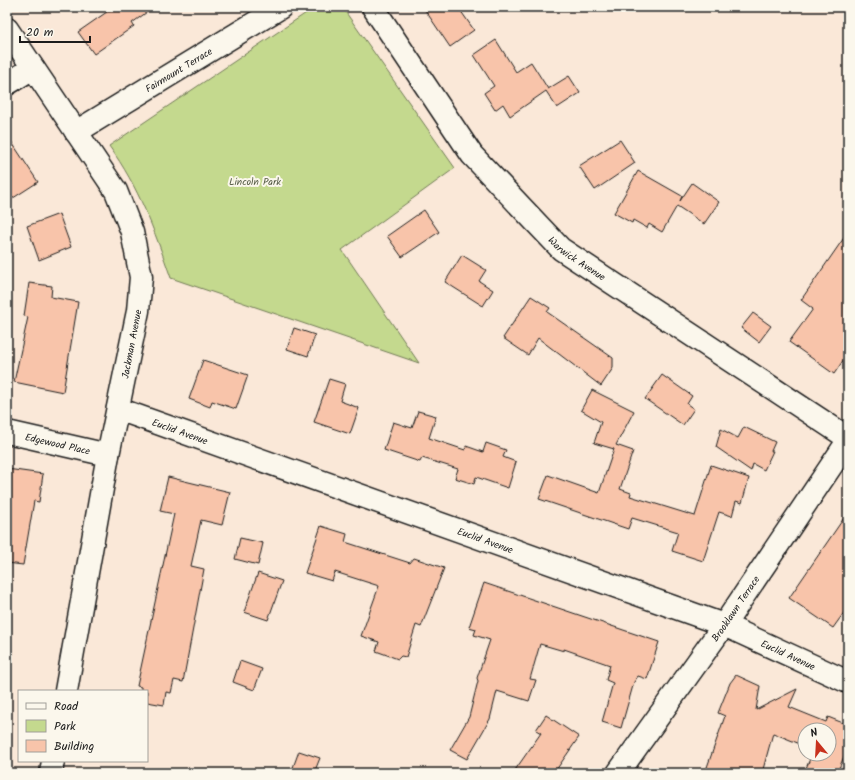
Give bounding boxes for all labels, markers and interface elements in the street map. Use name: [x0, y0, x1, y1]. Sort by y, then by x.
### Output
scale bar: [20, 18, 90, 44]
text: 20 m: [26, 23, 54, 42]
street label: Fairmount Terrace: [142, 43, 216, 97]
park label: Lincoln Park: [229, 174, 281, 190]
street label: Warwick Avenue: [544, 233, 609, 286]
street label: Jackman Avenue: [117, 308, 147, 380]
street label: Euclid Avenue: [150, 415, 211, 450]
street label: Edgewood Place: [23, 429, 92, 460]
street label: Euclid Avenue: [455, 524, 516, 558]
street label: Brooklawn Terrace: [708, 572, 764, 645]
street label: Euclid Avenue: [758, 636, 818, 675]
legend: [18, 690, 148, 762]
text: Road: [54, 697, 79, 716]
text: Park: [54, 717, 76, 736]
north arrow: [797, 722, 837, 762]
text: N: [808, 724, 820, 743]
text: Building: [54, 737, 94, 756]

